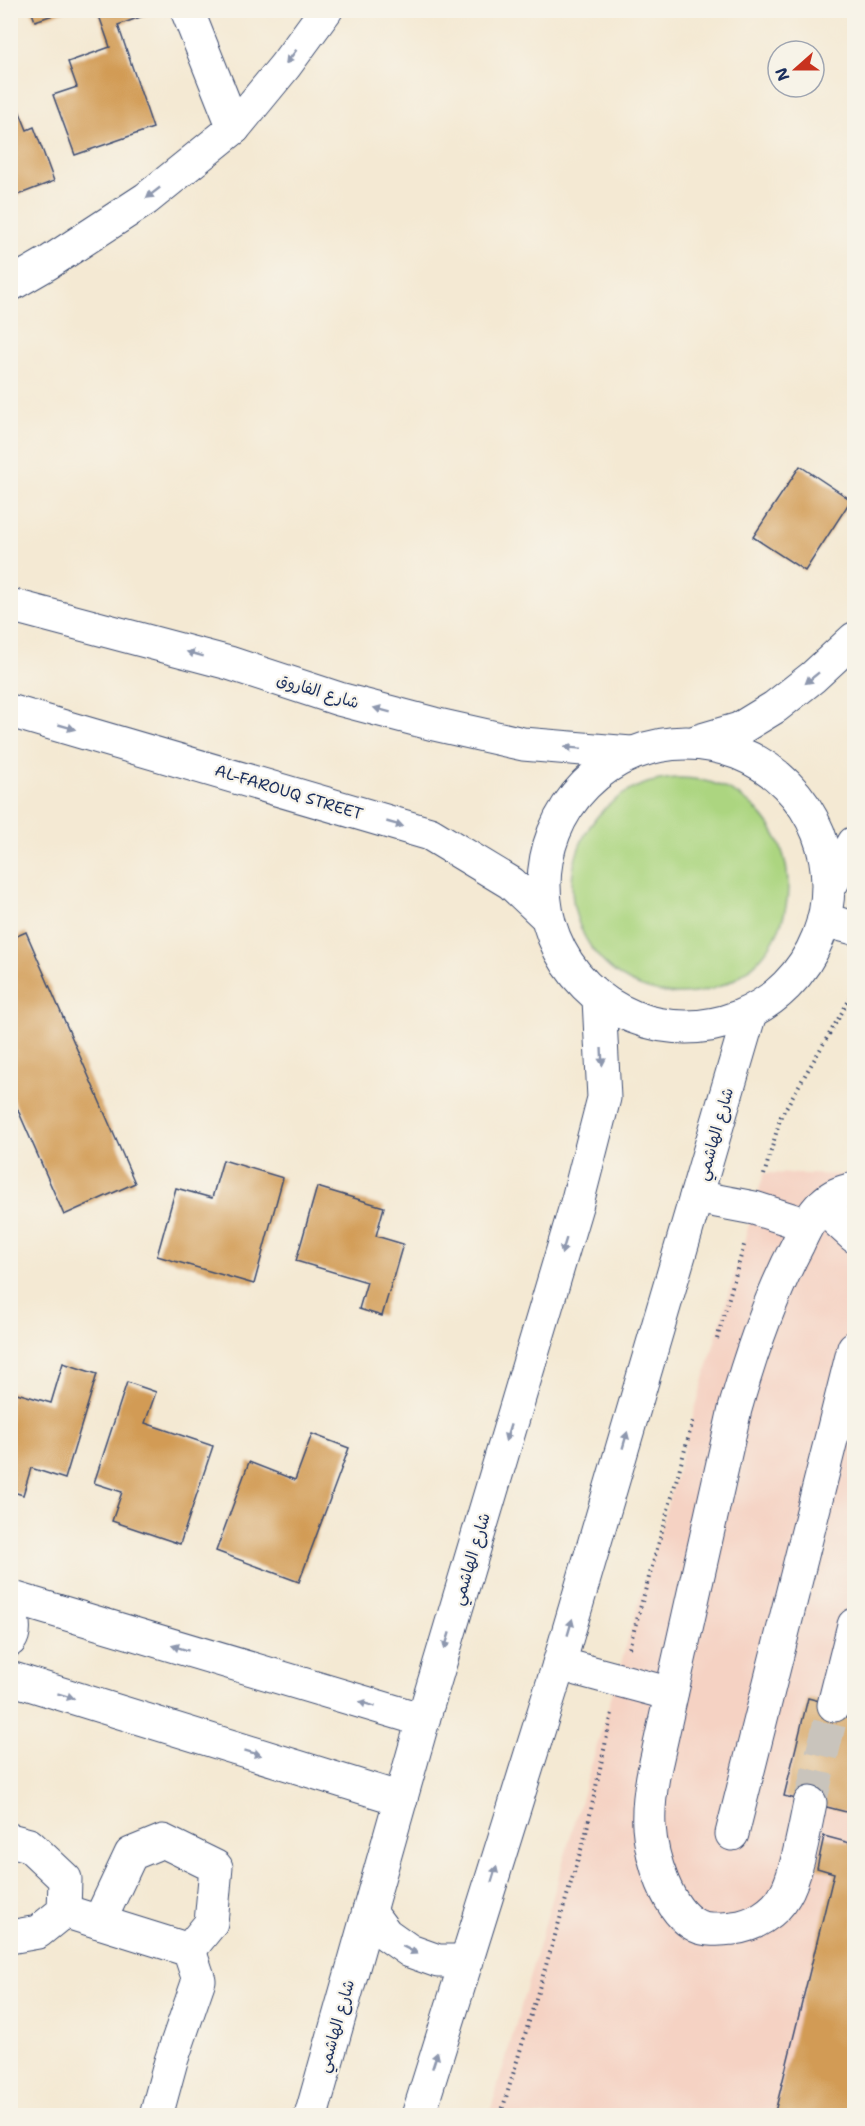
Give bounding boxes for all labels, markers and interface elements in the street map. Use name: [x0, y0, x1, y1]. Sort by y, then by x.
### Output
north arrow: [766, 39, 826, 99]
one-way arrow: [285, 49, 297, 65]
text: N: [770, 65, 795, 84]
one-way arrow: [145, 187, 161, 200]
one-way arrow: [186, 649, 204, 659]
street label: شارع الفاروق: [274, 669, 362, 714]
one-way arrow: [804, 672, 820, 685]
one-way arrow: [373, 705, 391, 715]
one-way arrow: [58, 723, 76, 732]
one-way arrow: [563, 743, 582, 753]
street label: AL-FAROUQ STREET: [212, 759, 366, 825]
one-way arrow: [386, 820, 404, 829]
one-way arrow: [598, 1047, 607, 1066]
street label: شارع الهاشمي: [692, 1085, 742, 1184]
one-way arrow: [559, 1238, 568, 1256]
one-way arrow: [503, 1425, 512, 1443]
one-way arrow: [621, 1431, 630, 1449]
street label: شارع الهاشمي: [447, 1510, 499, 1609]
one-way arrow: [566, 1618, 575, 1636]
one-way arrow: [442, 1632, 451, 1650]
one-way arrow: [171, 1643, 189, 1652]
one-way arrow: [57, 1692, 75, 1701]
one-way arrow: [358, 1699, 376, 1708]
one-way arrow: [244, 1749, 262, 1758]
one-way arrow: [490, 1865, 499, 1883]
one-way arrow: [402, 1945, 419, 1955]
street label: شارع الهاشمي: [313, 1977, 363, 2076]
one-way arrow: [431, 2051, 441, 2069]

